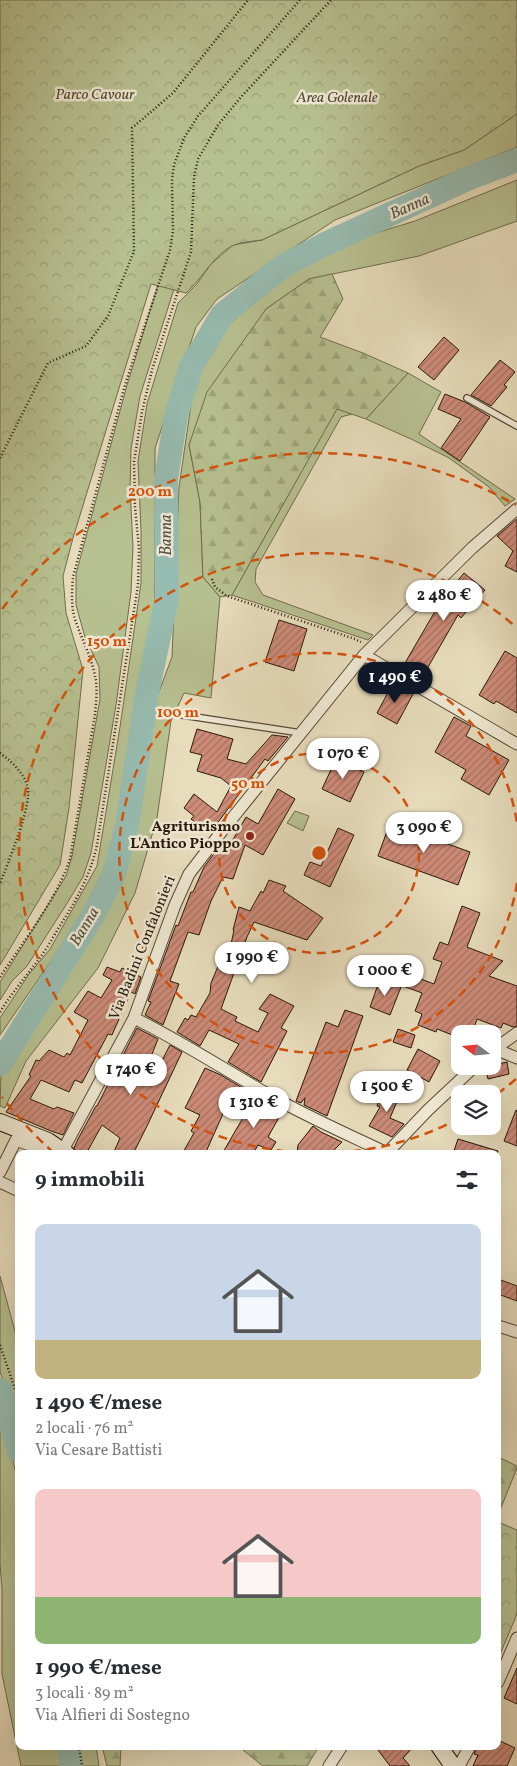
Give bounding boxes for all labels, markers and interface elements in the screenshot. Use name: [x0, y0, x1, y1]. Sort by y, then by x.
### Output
park label: Parco Cavour: [55, 85, 135, 106]
park label: Area Golenale: [296, 88, 378, 109]
water label: Banna: [387, 188, 434, 225]
text: 200 m: [128, 482, 172, 503]
water label: Banna: [156, 514, 178, 556]
pin: 2 480 €: [398, 580, 490, 622]
text: 2 480 €: [417, 585, 471, 607]
text: 150 m: [87, 632, 127, 653]
pin: 1 490 €: [349, 662, 441, 704]
text: 1 490 €: [369, 667, 421, 689]
text: 100 m: [157, 703, 200, 724]
pin: 1 070 €: [297, 738, 389, 780]
text: 1 070 €: [317, 743, 369, 765]
text: 50 m: [231, 774, 265, 795]
pin: 3 090 €: [378, 812, 470, 854]
place label: Agriturismo L'Antico Pioppo: [130, 817, 240, 855]
text: 3 090 €: [396, 817, 452, 839]
marker: Agriturismo L'Antico Pioppo: [244, 830, 256, 842]
centre of rings: [310, 844, 328, 862]
street label: Via Badini Confalonieri: [104, 873, 182, 1023]
water label: Banna: [65, 903, 105, 950]
pin: 1 990 €: [206, 942, 298, 984]
text: 1 990 €: [226, 947, 278, 969]
pin: 1 000 €: [339, 954, 431, 997]
text: 1 000 €: [358, 960, 412, 982]
north arrow: [451, 1025, 501, 1075]
map controls: [451, 1025, 501, 1135]
pin: 1 740 €: [85, 1054, 177, 1096]
text: 1 740 €: [106, 1059, 156, 1081]
pin: 1 500 €: [341, 1070, 433, 1113]
text: 1 500 €: [361, 1076, 413, 1098]
button: layers: [451, 1085, 501, 1135]
pin: 1 310 €: [208, 1086, 300, 1129]
text: 1 310 €: [229, 1092, 279, 1114]
text: 9 immobili: [35, 1166, 145, 1195]
icon: filters: [453, 1166, 481, 1194]
icon: home: [213, 1256, 303, 1346]
text: 1 490 €/mese: [35, 1389, 162, 1418]
text: 2 locali · 76 m²: [35, 1418, 133, 1440]
text: Via Cesare Battisti: [35, 1440, 162, 1462]
icon: home: [213, 1521, 303, 1611]
text: 1 990 €/mese: [35, 1654, 162, 1683]
text: 3 locali · 89 m²: [35, 1683, 134, 1705]
text: Via Alfieri di Sostegno: [35, 1705, 190, 1727]

